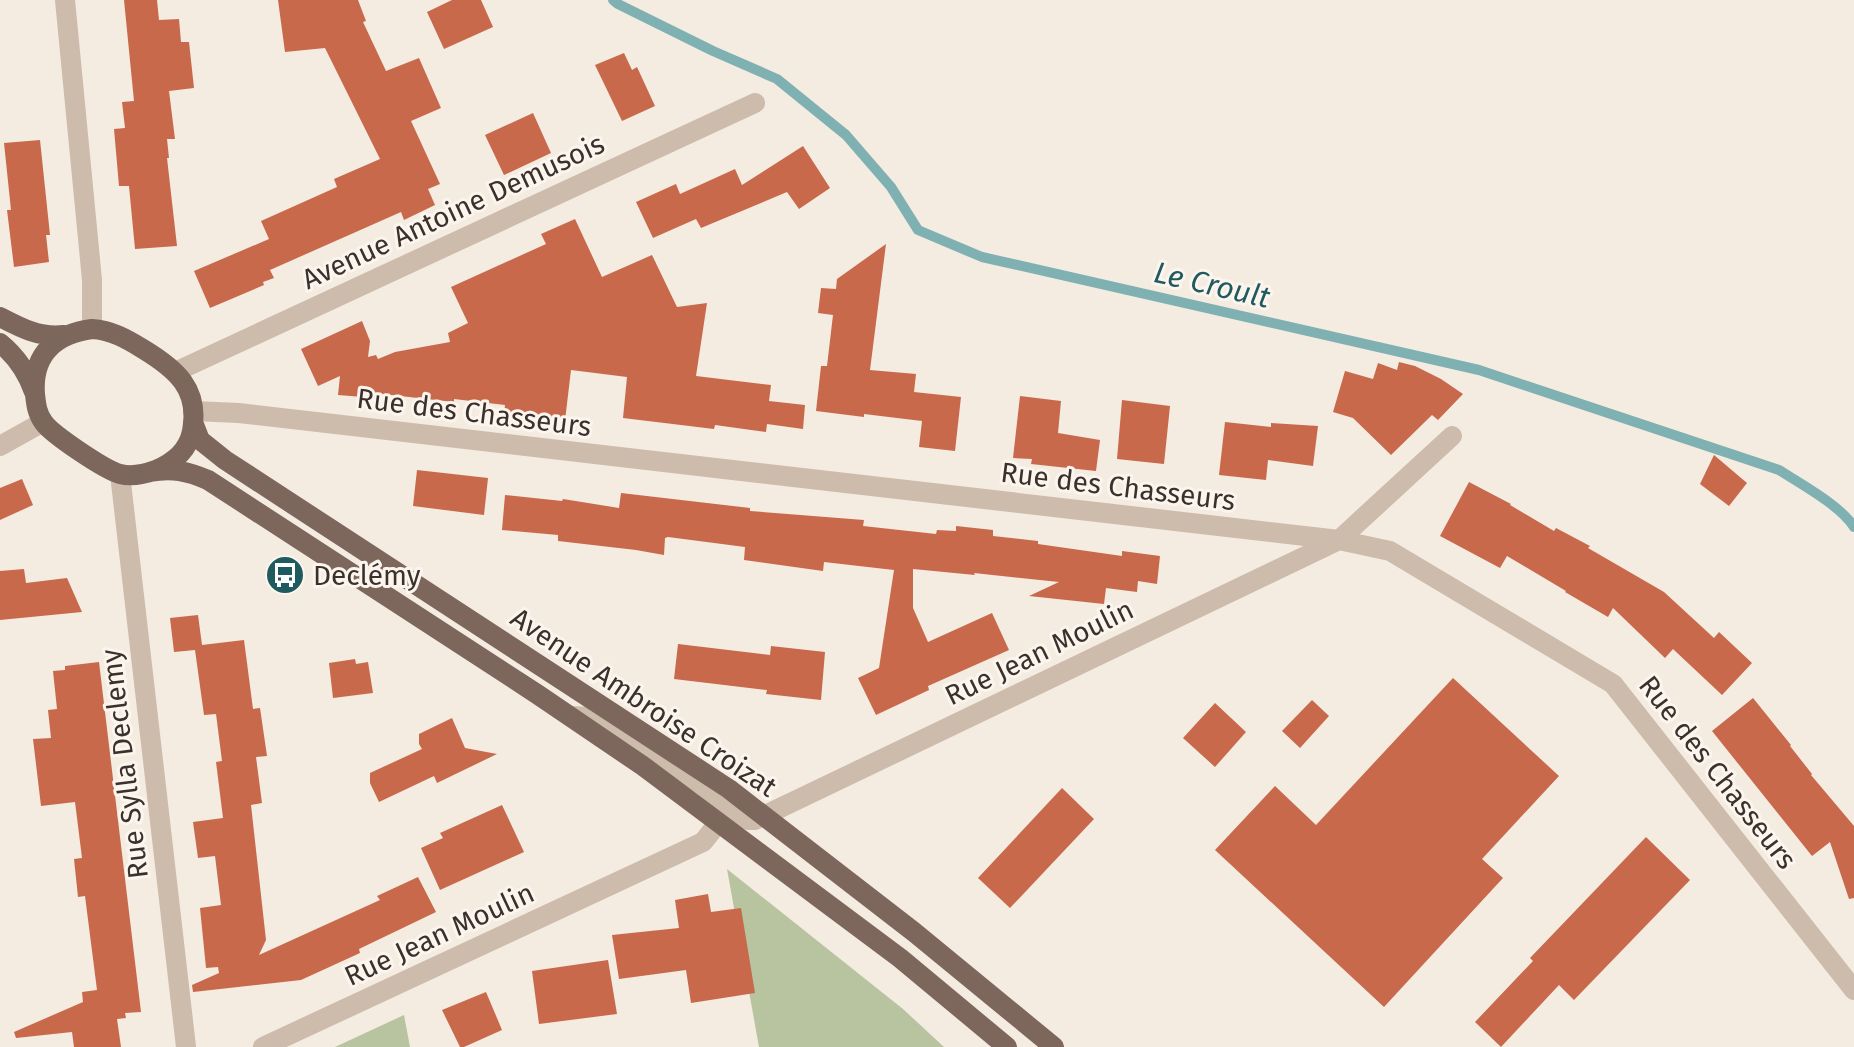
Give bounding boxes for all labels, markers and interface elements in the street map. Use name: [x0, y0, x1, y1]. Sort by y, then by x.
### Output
street label: Avenue Antoine Demusois: [297, 127, 610, 296]
water label: Le Croult: [1150, 254, 1274, 316]
street label: Rue des Chasseurs: [355, 382, 593, 443]
street label: Rue des Chasseurs: [999, 456, 1237, 517]
bus stop icon: Declémy: [264, 554, 306, 596]
place label: Declémy: [313, 559, 421, 592]
street label: Rue Jean Moulin: [940, 593, 1139, 712]
street label: Avenue Ambroise Croizat: [504, 601, 784, 804]
street label: Rue Sylla Declemy: [94, 647, 155, 881]
street label: Rue des Chasseurs: [1632, 669, 1803, 875]
street label: Rue Jean Moulin: [339, 876, 539, 993]

